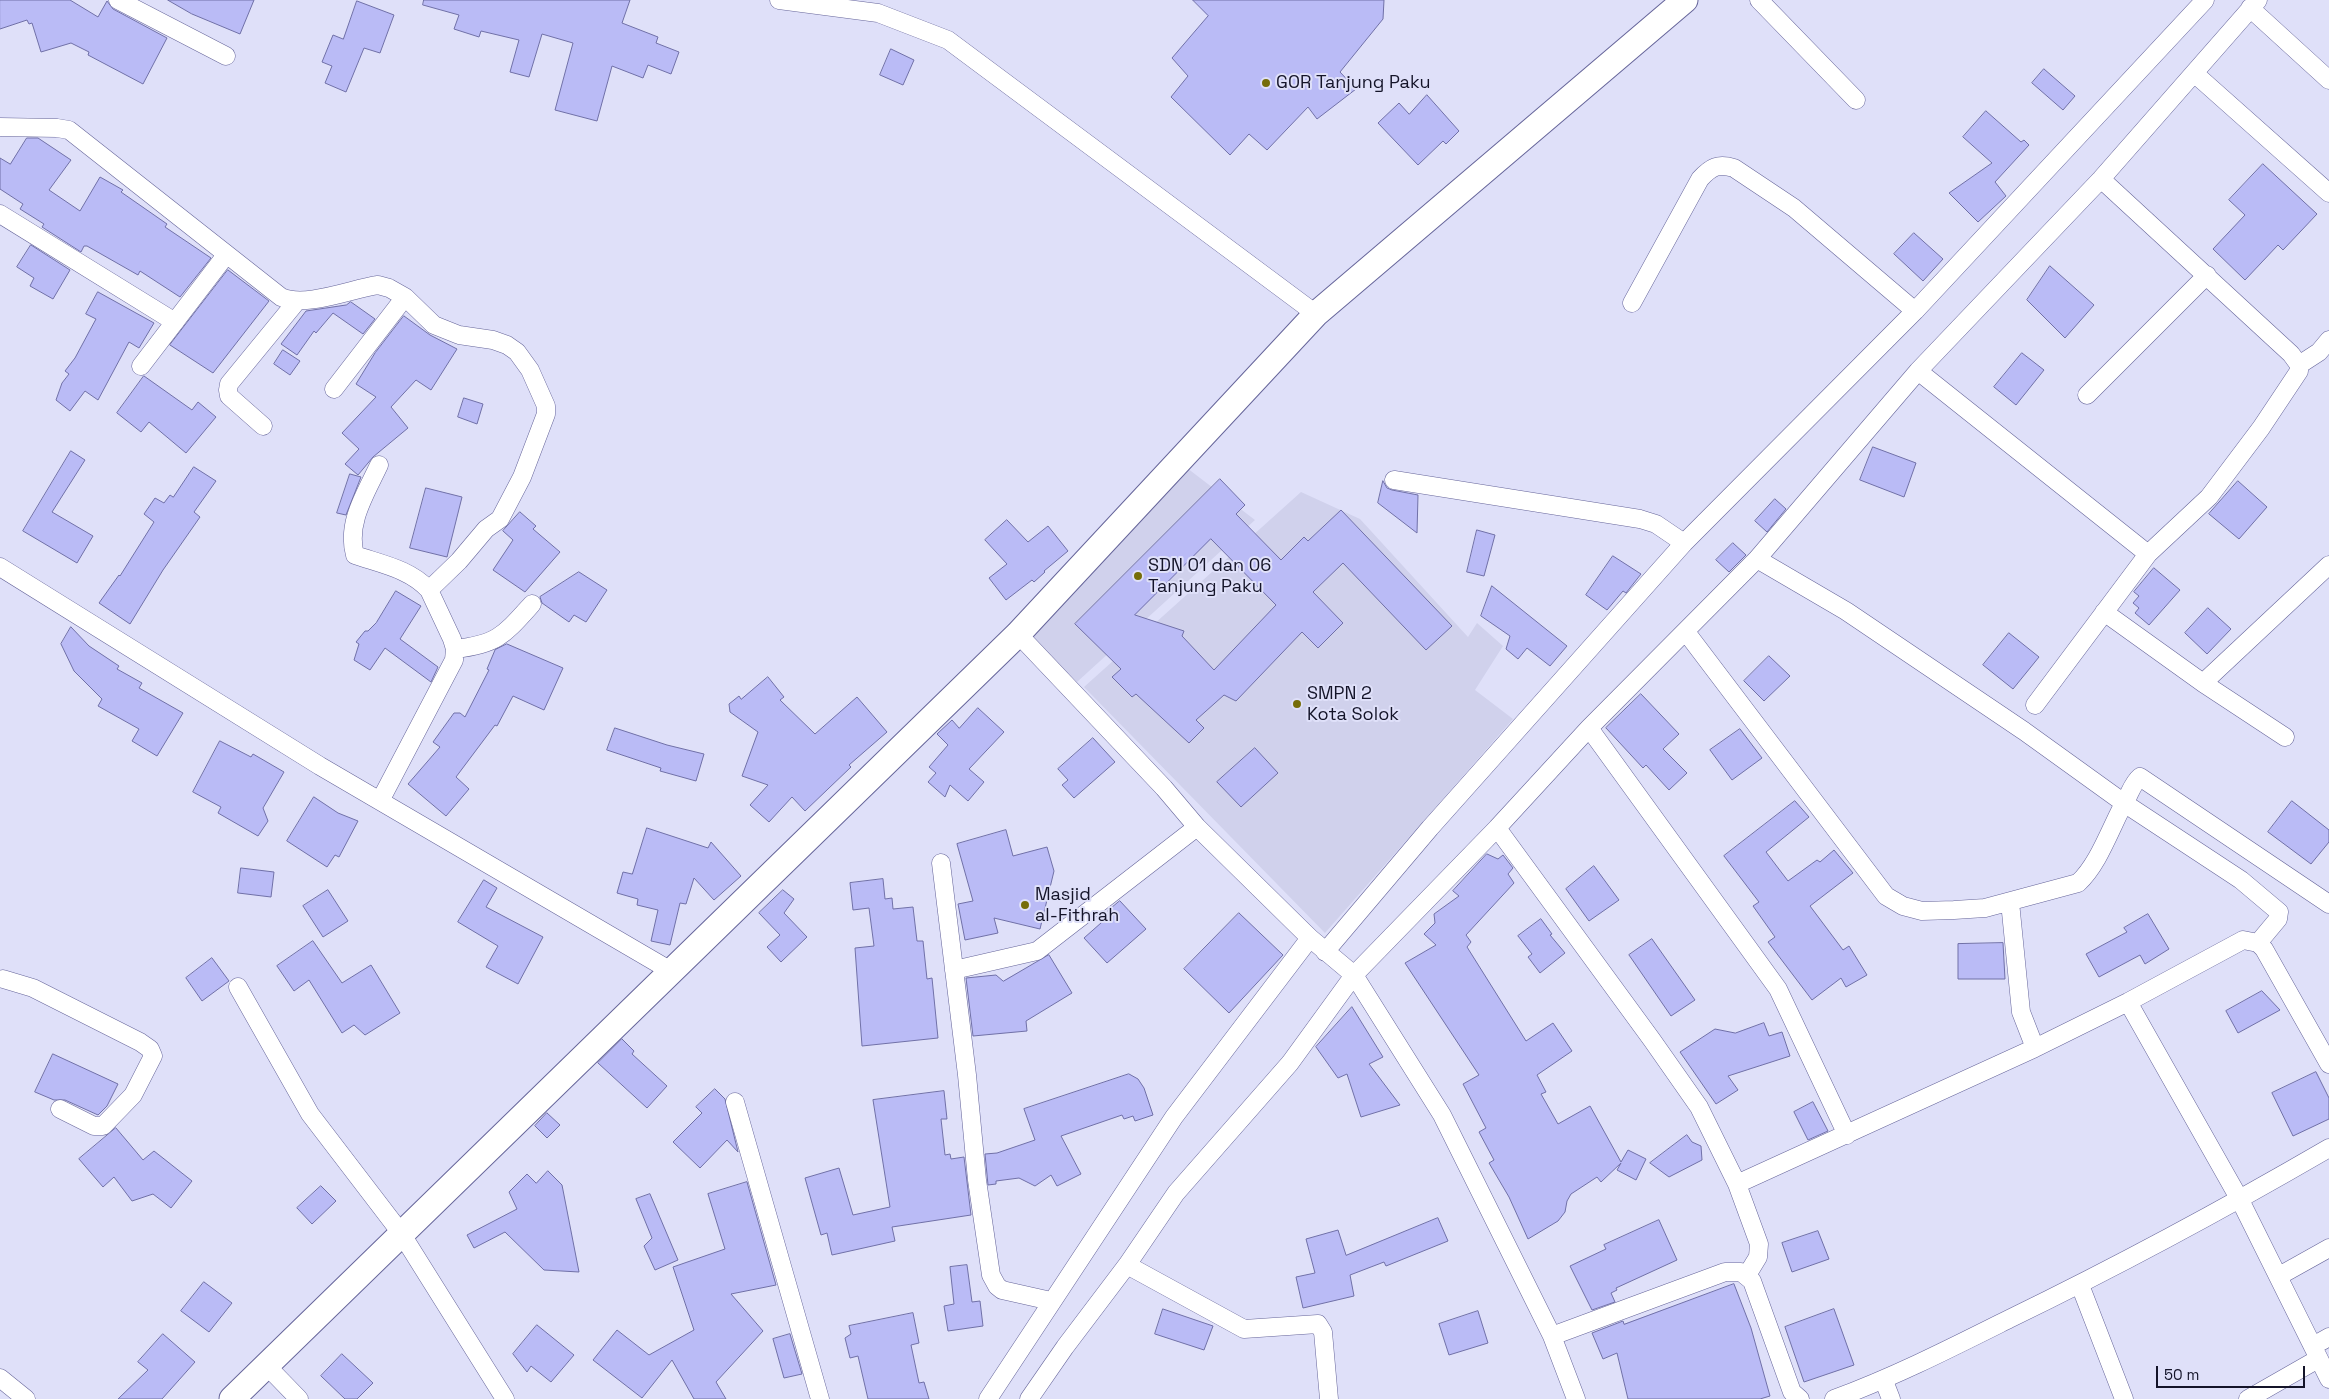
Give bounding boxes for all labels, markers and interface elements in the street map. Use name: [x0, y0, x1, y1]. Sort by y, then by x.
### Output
place label: GOR Tanjung Paku: [1276, 72, 1431, 94]
marker: GOR Tanjung Paku: [1260, 77, 1272, 89]
place label: SDN 01 dan 06 Tanjung Paku: [1148, 555, 1271, 598]
marker: SDN 01 dan 06 Tanjung Paku: [1132, 570, 1144, 582]
place label: SMPN 2 Kota Solok: [1307, 683, 1399, 726]
marker: SMPN 2 Kota Solok: [1291, 698, 1303, 710]
place label: Masjid al-Fithrah: [1035, 884, 1119, 926]
marker: Masjid al-Fithrah: [1019, 899, 1031, 911]
scale bar: [2159, 1356, 2308, 1388]
text: 50 m: [2164, 1365, 2199, 1384]

